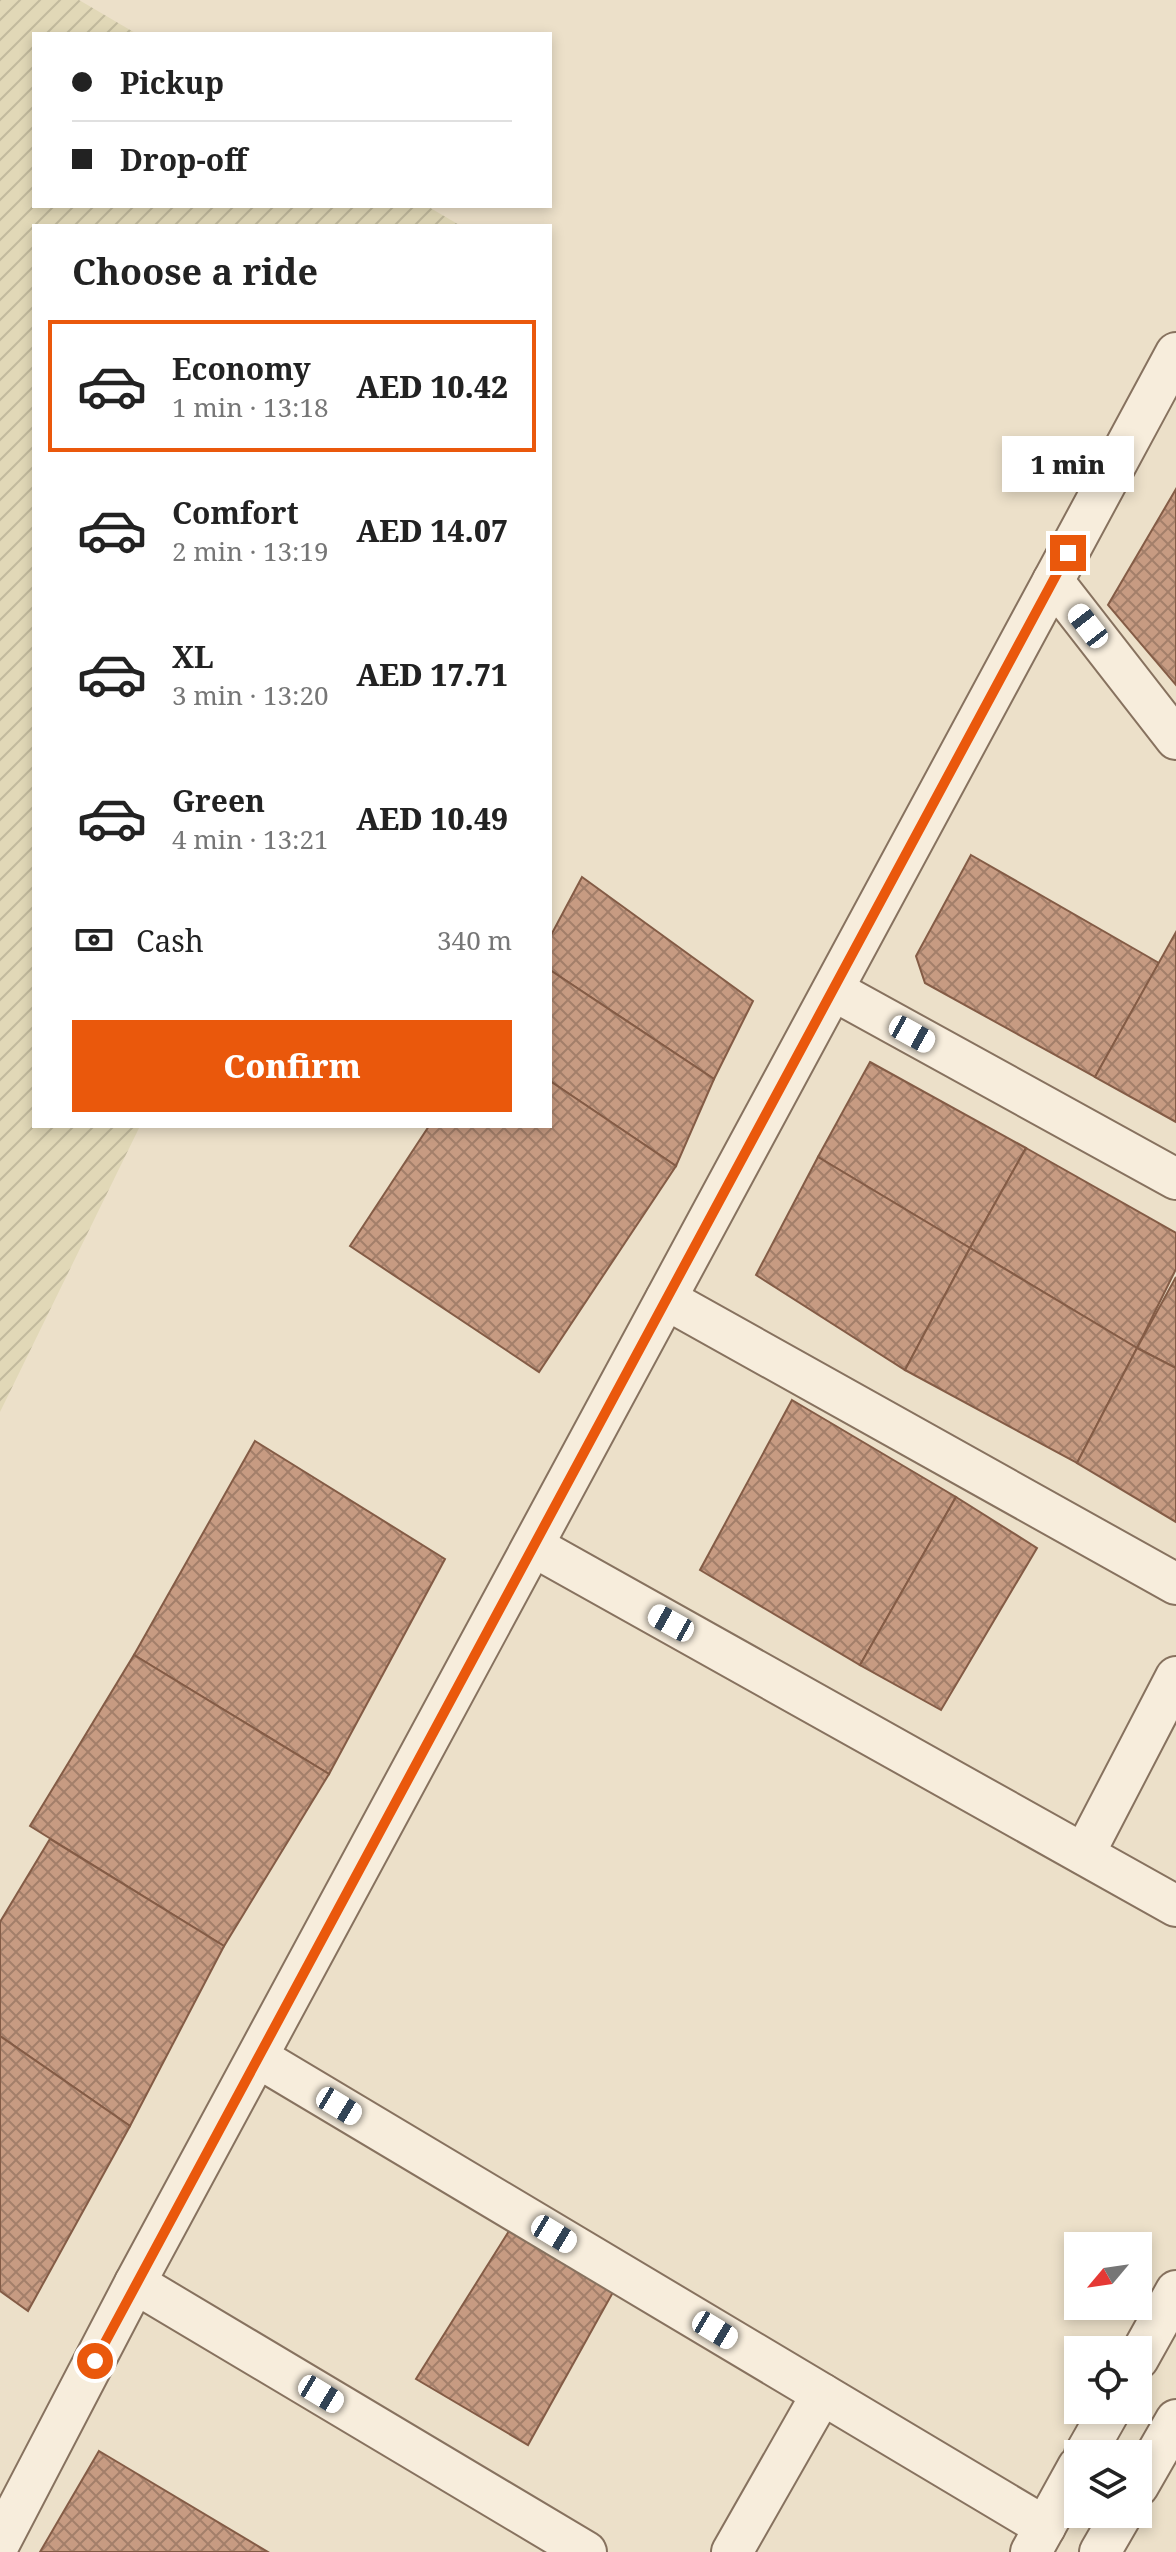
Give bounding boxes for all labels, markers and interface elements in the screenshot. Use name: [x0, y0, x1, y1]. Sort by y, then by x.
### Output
text: Pickup: [120, 62, 224, 103]
text: Drop-off: [120, 139, 247, 180]
text: Choose a ride: [72, 247, 318, 296]
text: Economy: [172, 348, 311, 389]
icon: car: [76, 350, 148, 422]
text: AED 10.42: [356, 366, 508, 407]
text: 1 min · 13:18: [172, 389, 329, 425]
callout: 1 min: [1002, 437, 1134, 493]
text: 1 min: [1031, 446, 1105, 482]
text: Comfort: [172, 492, 299, 533]
icon: car: [76, 494, 148, 566]
text: AED 14.07: [356, 510, 508, 551]
text: 2 min · 13:19: [172, 533, 329, 569]
route end: [1050, 535, 1086, 571]
car: [1064, 600, 1112, 652]
text: XL: [172, 636, 214, 677]
icon: car: [76, 638, 148, 710]
text: AED 17.71: [356, 654, 508, 695]
text: 3 min · 13:20: [172, 677, 329, 713]
text: Green: [172, 780, 265, 821]
icon: car: [76, 782, 148, 854]
text: AED 10.49: [356, 798, 508, 839]
text: 4 min · 13:21: [172, 821, 329, 857]
icon: cash: [72, 918, 116, 962]
text: Cash: [136, 920, 204, 961]
text: 340 m: [437, 922, 512, 958]
car: [885, 1012, 939, 1056]
button: Confirm: [72, 1020, 512, 1112]
car: [644, 1601, 698, 1645]
car: [312, 2083, 366, 2129]
car: [527, 2211, 581, 2257]
north arrow: [1064, 2232, 1152, 2320]
map controls: [1064, 2232, 1152, 2528]
car: [688, 2307, 742, 2353]
button: locate: [1064, 2336, 1152, 2424]
route start: [77, 2343, 113, 2379]
car: [294, 2371, 348, 2417]
button: layers: [1064, 2440, 1152, 2528]

